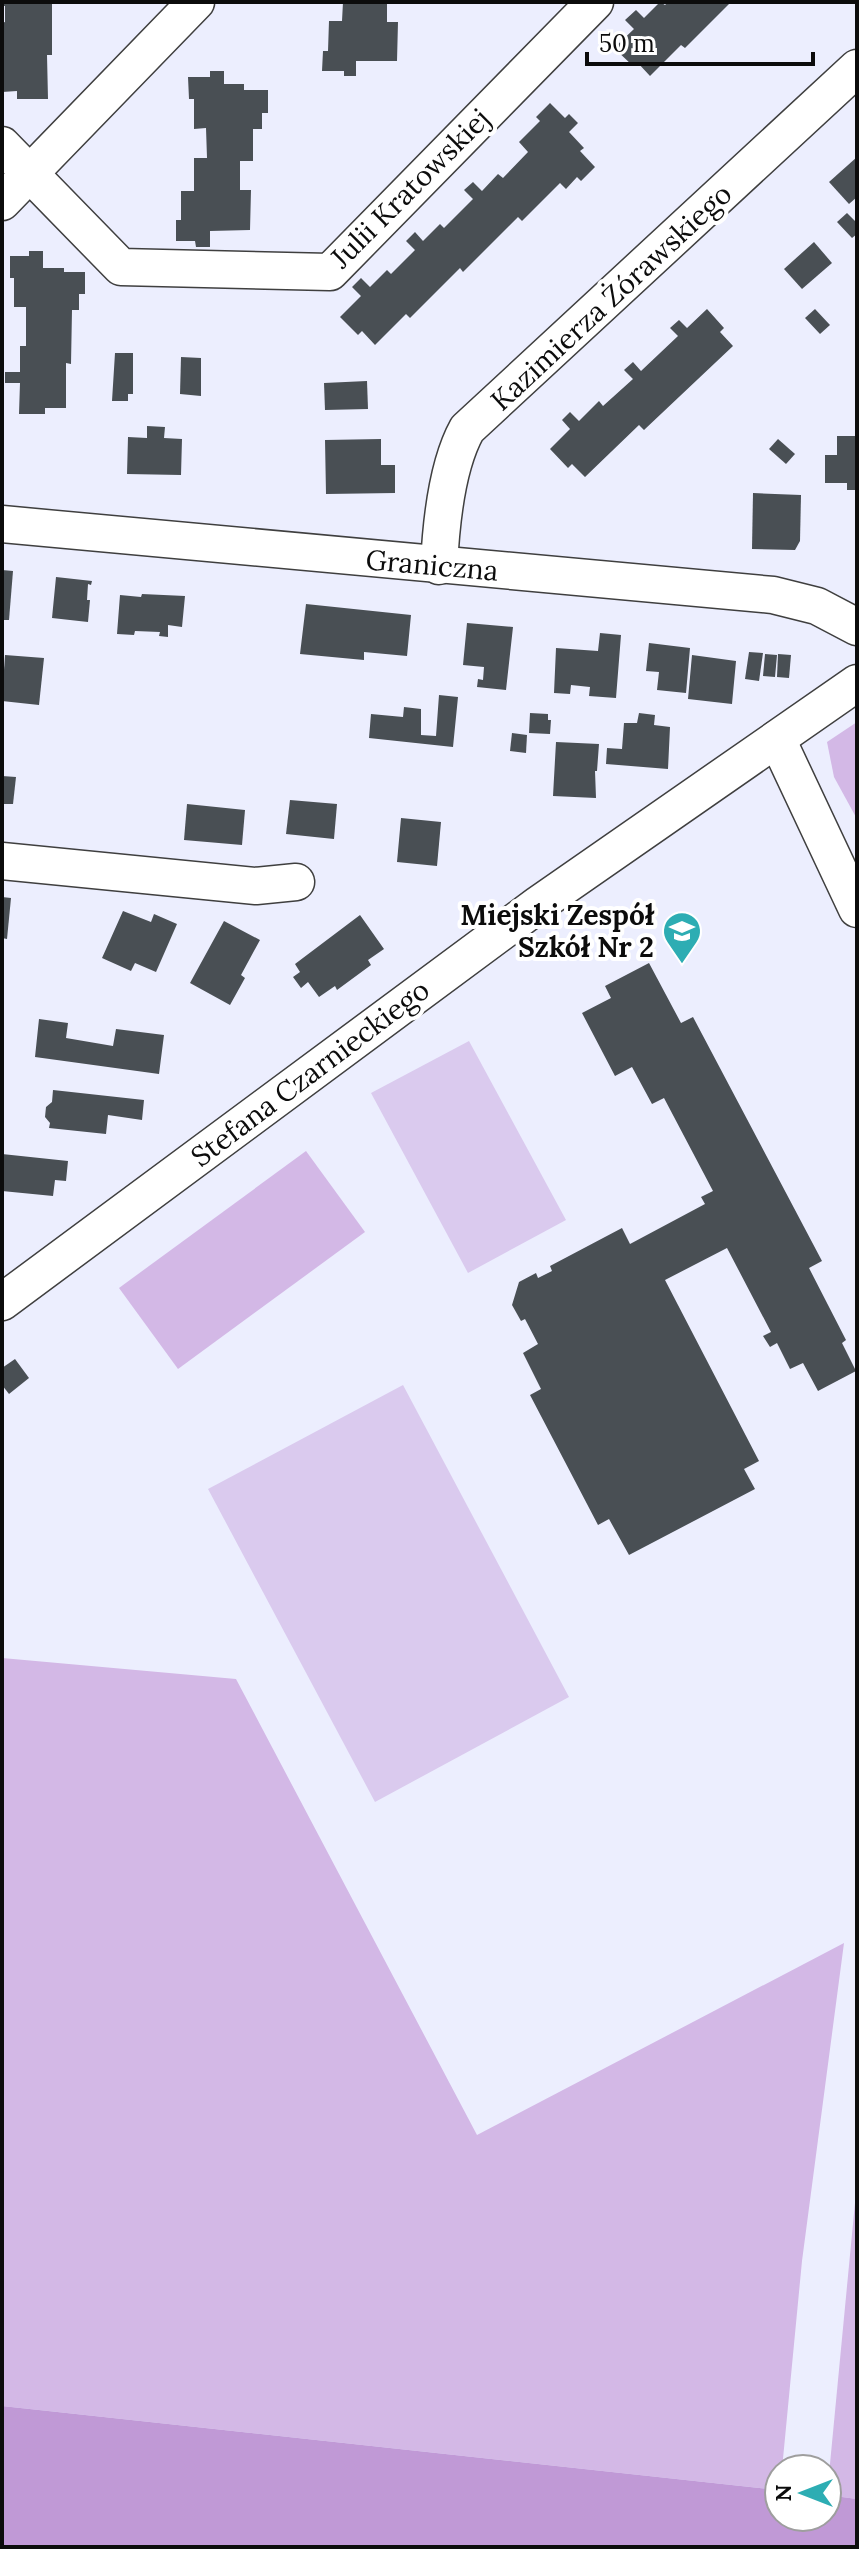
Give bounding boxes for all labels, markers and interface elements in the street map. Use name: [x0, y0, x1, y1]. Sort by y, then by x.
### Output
scale bar: [587, 16, 813, 66]
text: 50 m: [599, 28, 655, 59]
street label: Julii Kratowskiej: [322, 101, 497, 276]
street label: Kazimierza Żórawskiego: [483, 176, 739, 418]
street label: Graniczna: [364, 541, 500, 589]
place label: Miejski Zespół Szkół Nr 2: [460, 897, 655, 965]
school or university icon: Miejski Zespół Szkół Nr 2: [661, 910, 703, 965]
street label: Stefana Czarnieckiego: [184, 972, 436, 1174]
north arrow: [763, 2453, 843, 2533]
text: N: [769, 2484, 797, 2502]

